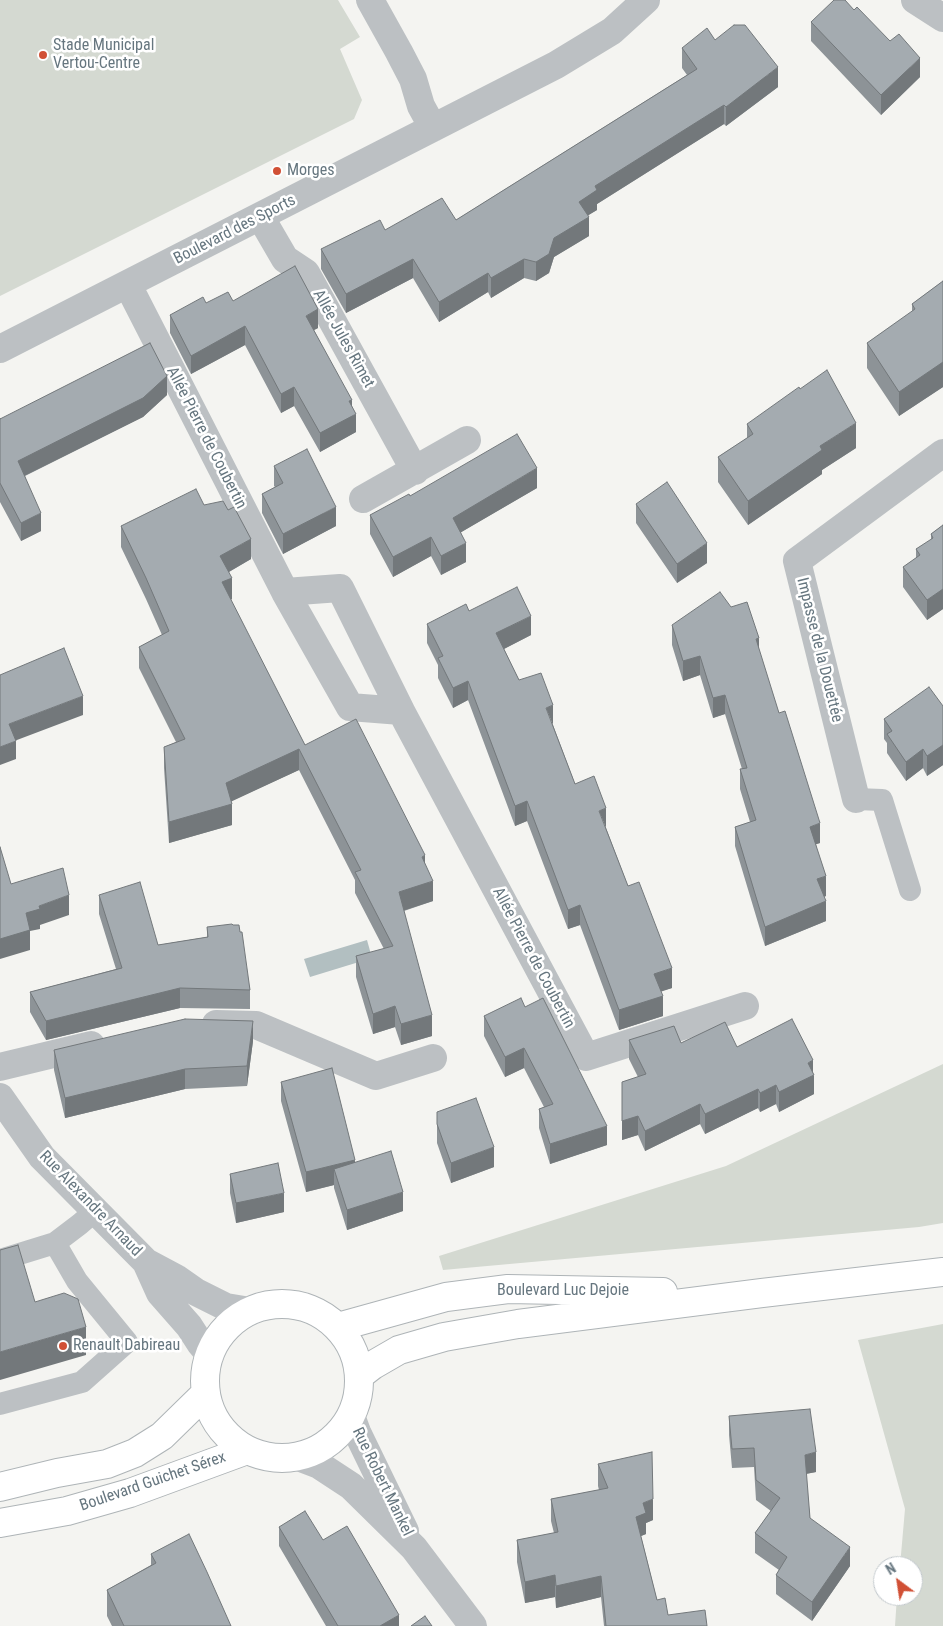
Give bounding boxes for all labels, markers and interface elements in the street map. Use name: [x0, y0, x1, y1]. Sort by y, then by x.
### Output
place label: Stade Municipal Vertou-Centre: [53, 36, 154, 74]
marker: Stade Municipal Vertou-Centre: [37, 49, 49, 61]
place label: Morges: [287, 161, 335, 181]
marker: Morges: [271, 165, 283, 177]
street label: Boulevard des Sports: [171, 191, 299, 269]
street label: Allée Jules Rimet: [308, 287, 378, 391]
street label: Allée Pierre de Coubertin: [162, 364, 250, 512]
street label: Impasse de la Douettée: [792, 576, 846, 724]
street label: Allée Pierre de Coubertin: [488, 884, 578, 1032]
street label: Rue Alexandre Arnaud: [35, 1147, 145, 1261]
street label: Boulevard Luc Dejoie: [497, 1281, 629, 1301]
place label: Renault Dabireau: [73, 1336, 180, 1356]
marker: Renault Dabireau: [57, 1340, 69, 1352]
street label: Rue Robert Mankel: [347, 1424, 417, 1540]
street label: Boulevard Guichet Sérex: [77, 1448, 229, 1516]
north arrow: [873, 1556, 923, 1606]
text: N: [883, 1560, 899, 1578]

